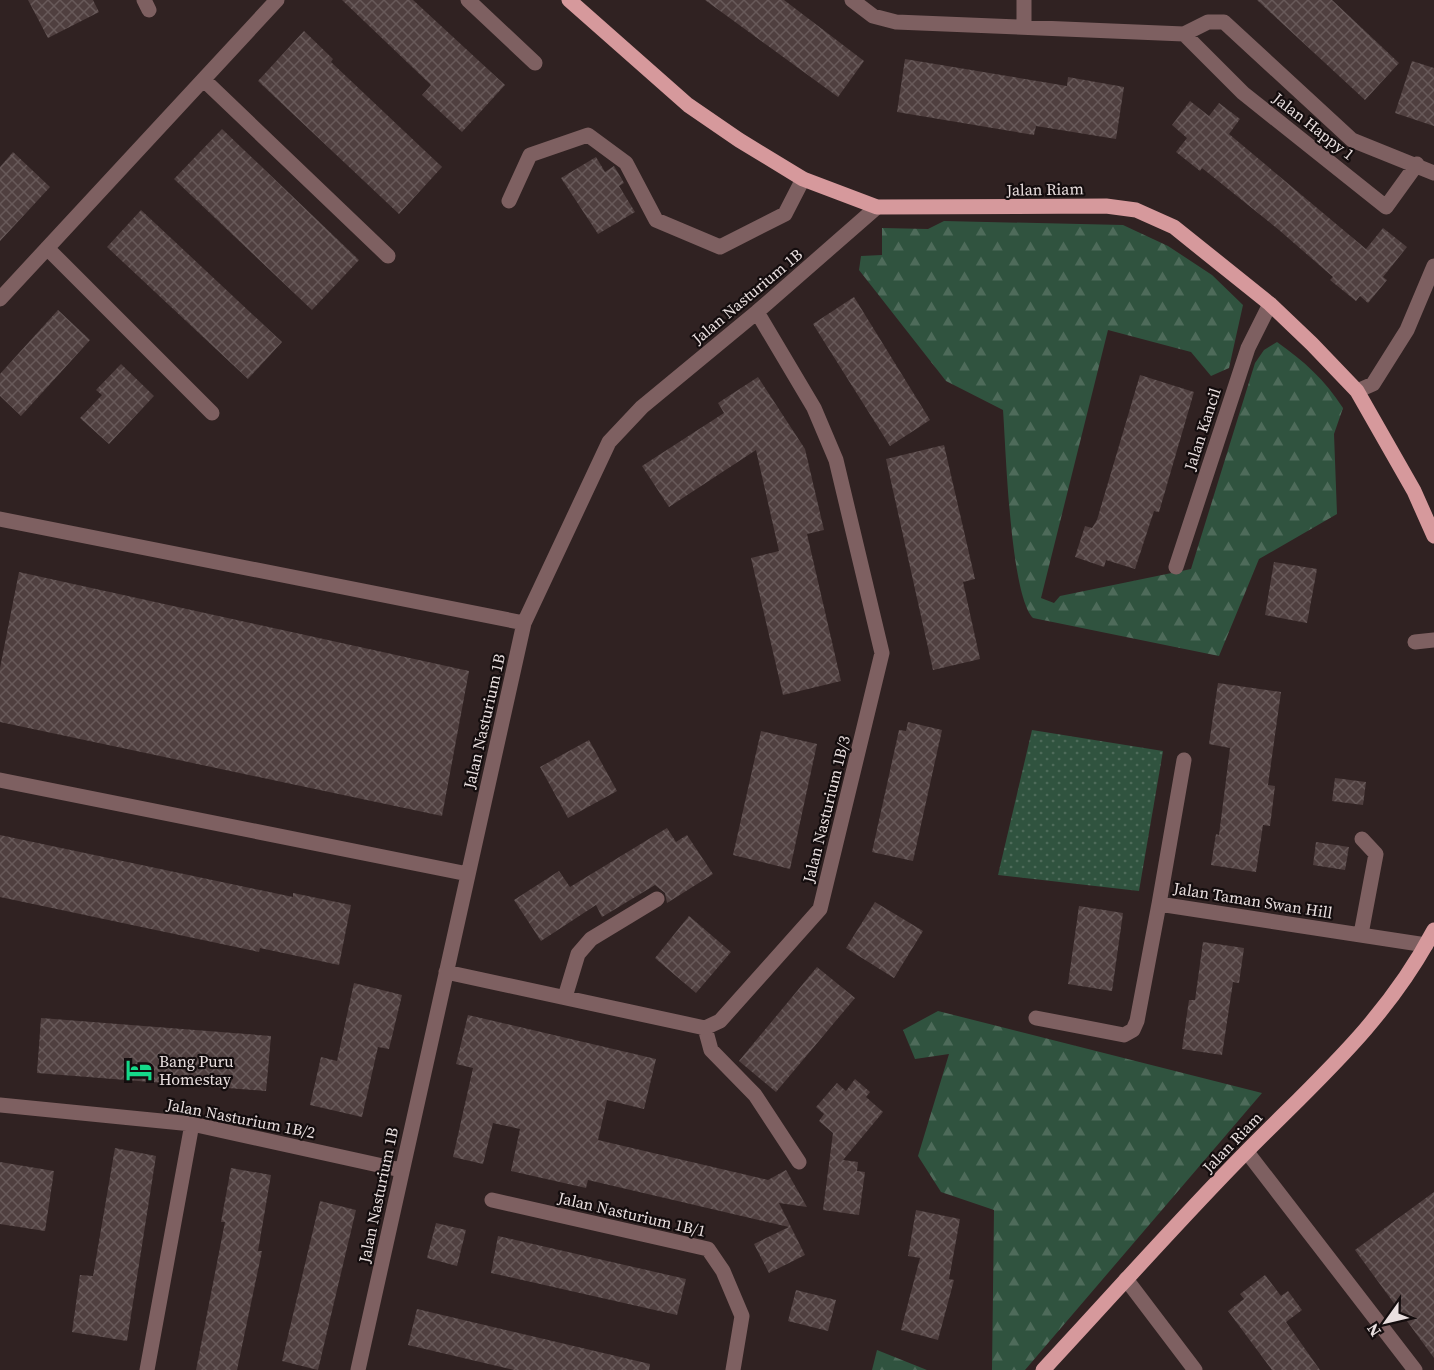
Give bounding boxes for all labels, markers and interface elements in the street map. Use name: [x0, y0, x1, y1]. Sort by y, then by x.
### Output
street label: Jalan Happy 1: [1268, 86, 1359, 165]
street label: Jalan Riam: [1005, 177, 1084, 201]
street label: Jalan Nasturium 1B: [686, 243, 807, 349]
street label: Jalan Kancil: [1178, 385, 1226, 474]
street label: Jalan Nasturium 1B: [458, 651, 510, 792]
street label: Jalan Nasturium 1B/3: [797, 733, 855, 886]
street label: Jalan Taman Swan Hill: [1171, 876, 1334, 923]
place label: Bang Puru Homestay: [159, 1050, 234, 1090]
hotel icon: Bang Puru Homestay: [124, 1055, 154, 1085]
street label: Jalan Nasturium 1B/2: [164, 1093, 317, 1143]
street label: Jalan Riam: [1196, 1106, 1267, 1178]
street label: Jalan Nasturium 1B: [353, 1125, 403, 1266]
street label: Jalan Nasturium 1B/1: [555, 1186, 708, 1242]
north arrow: [1356, 1292, 1416, 1352]
text: N: [1361, 1319, 1386, 1341]

